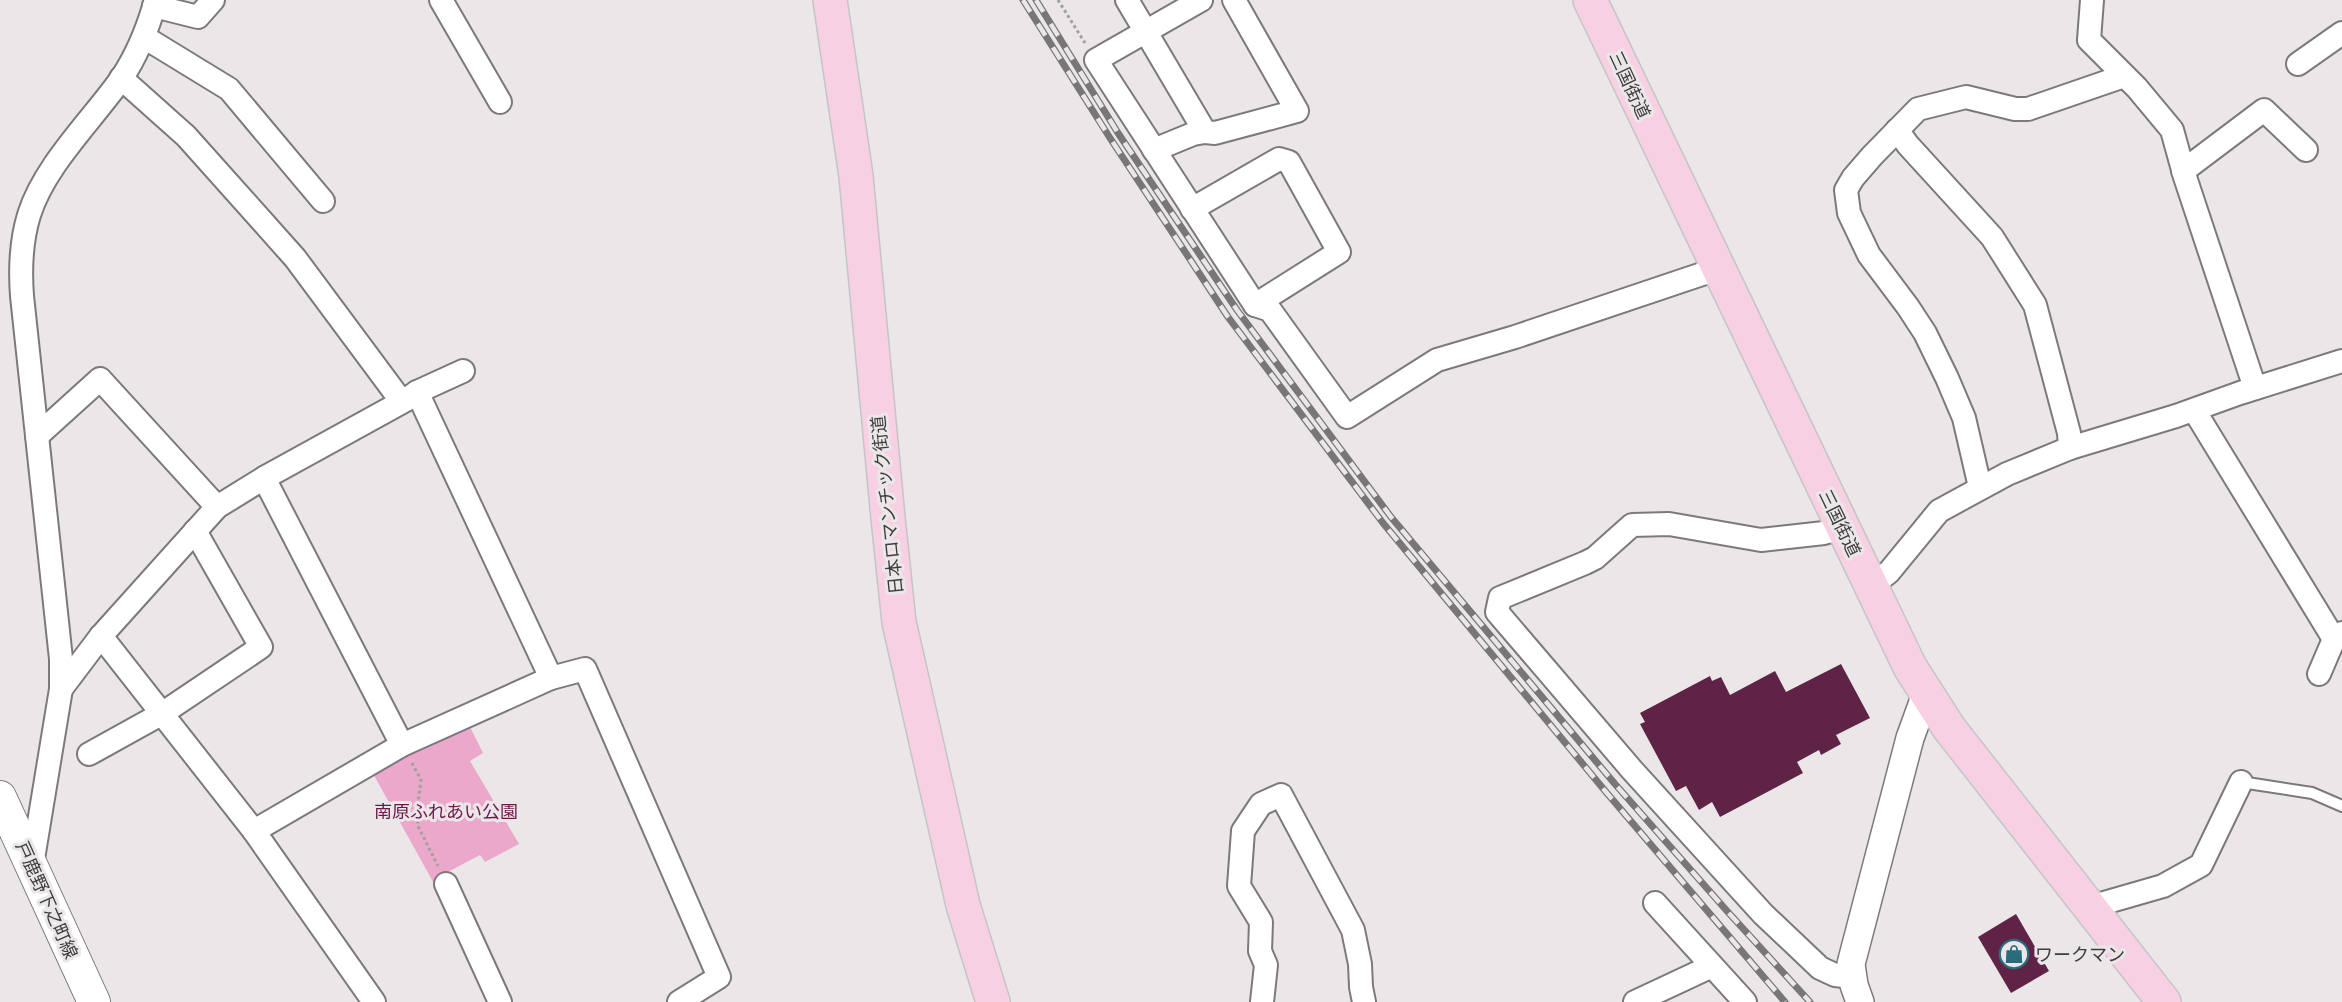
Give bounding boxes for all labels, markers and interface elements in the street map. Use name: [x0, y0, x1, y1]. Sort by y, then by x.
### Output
street label: 三国街道: [1605, 48, 1655, 122]
street label: 日本ロマンチック街道: [867, 414, 907, 596]
street label: 三国街道: [1815, 486, 1865, 560]
park label: 南原ふれあい公園: [374, 801, 518, 822]
street label: 戸鹿野下之町線: [12, 838, 82, 962]
shop icon: ワークマン: [1998, 938, 2030, 970]
place label: ワークマン: [2035, 944, 2125, 965]

